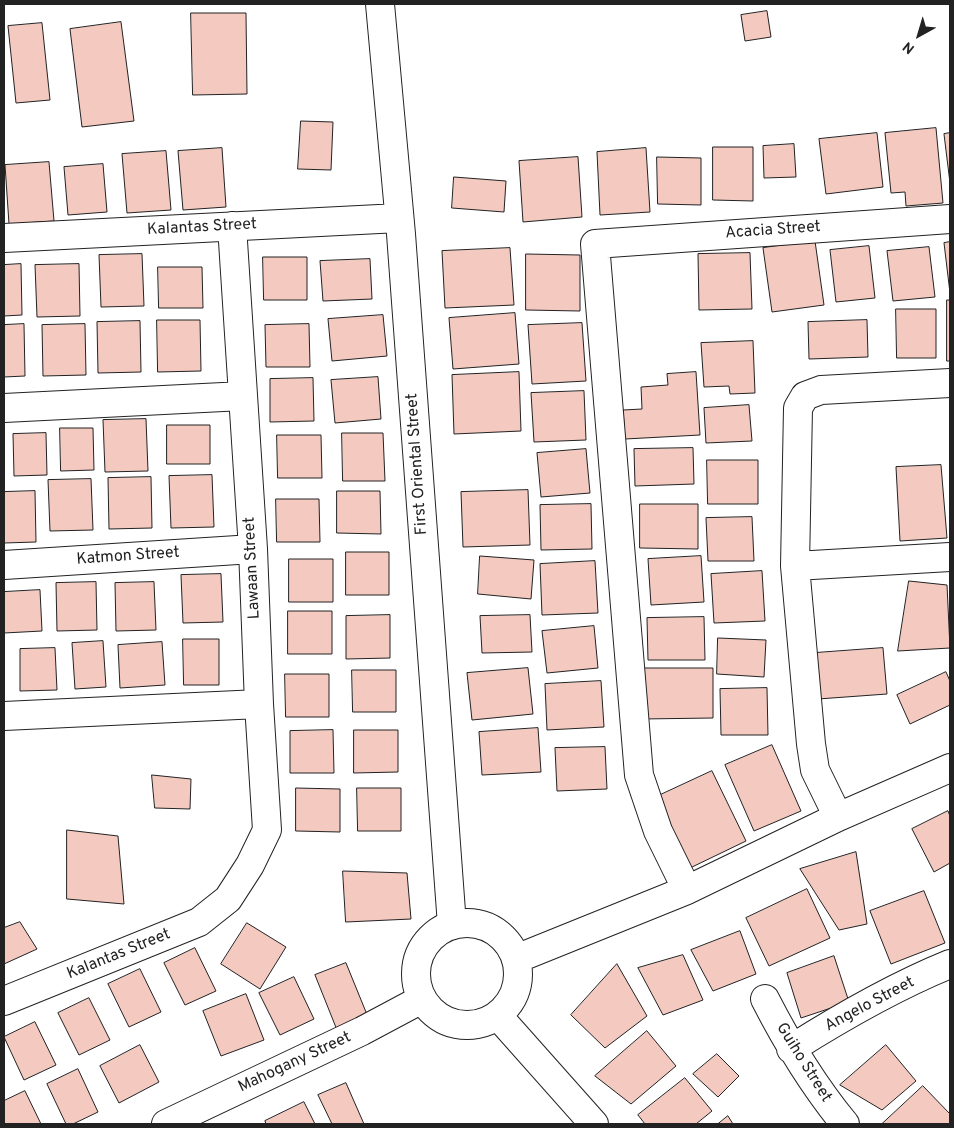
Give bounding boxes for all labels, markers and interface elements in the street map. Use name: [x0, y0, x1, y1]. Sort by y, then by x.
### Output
north arrow: [894, 10, 944, 60]
text: N: [900, 37, 919, 57]
street label: Kalantas Street: [147, 216, 257, 240]
street label: Acacia Street: [725, 218, 821, 244]
street label: First Oriental Street: [403, 392, 433, 536]
street label: Lawaan Street: [241, 516, 265, 620]
street label: Katmon Street: [76, 544, 180, 570]
street label: Kalantas Street: [64, 926, 174, 984]
street label: Angelo Street: [822, 973, 918, 1037]
street label: Guiho Street: [771, 1020, 835, 1106]
street label: Mahogany Street: [236, 1028, 354, 1098]

